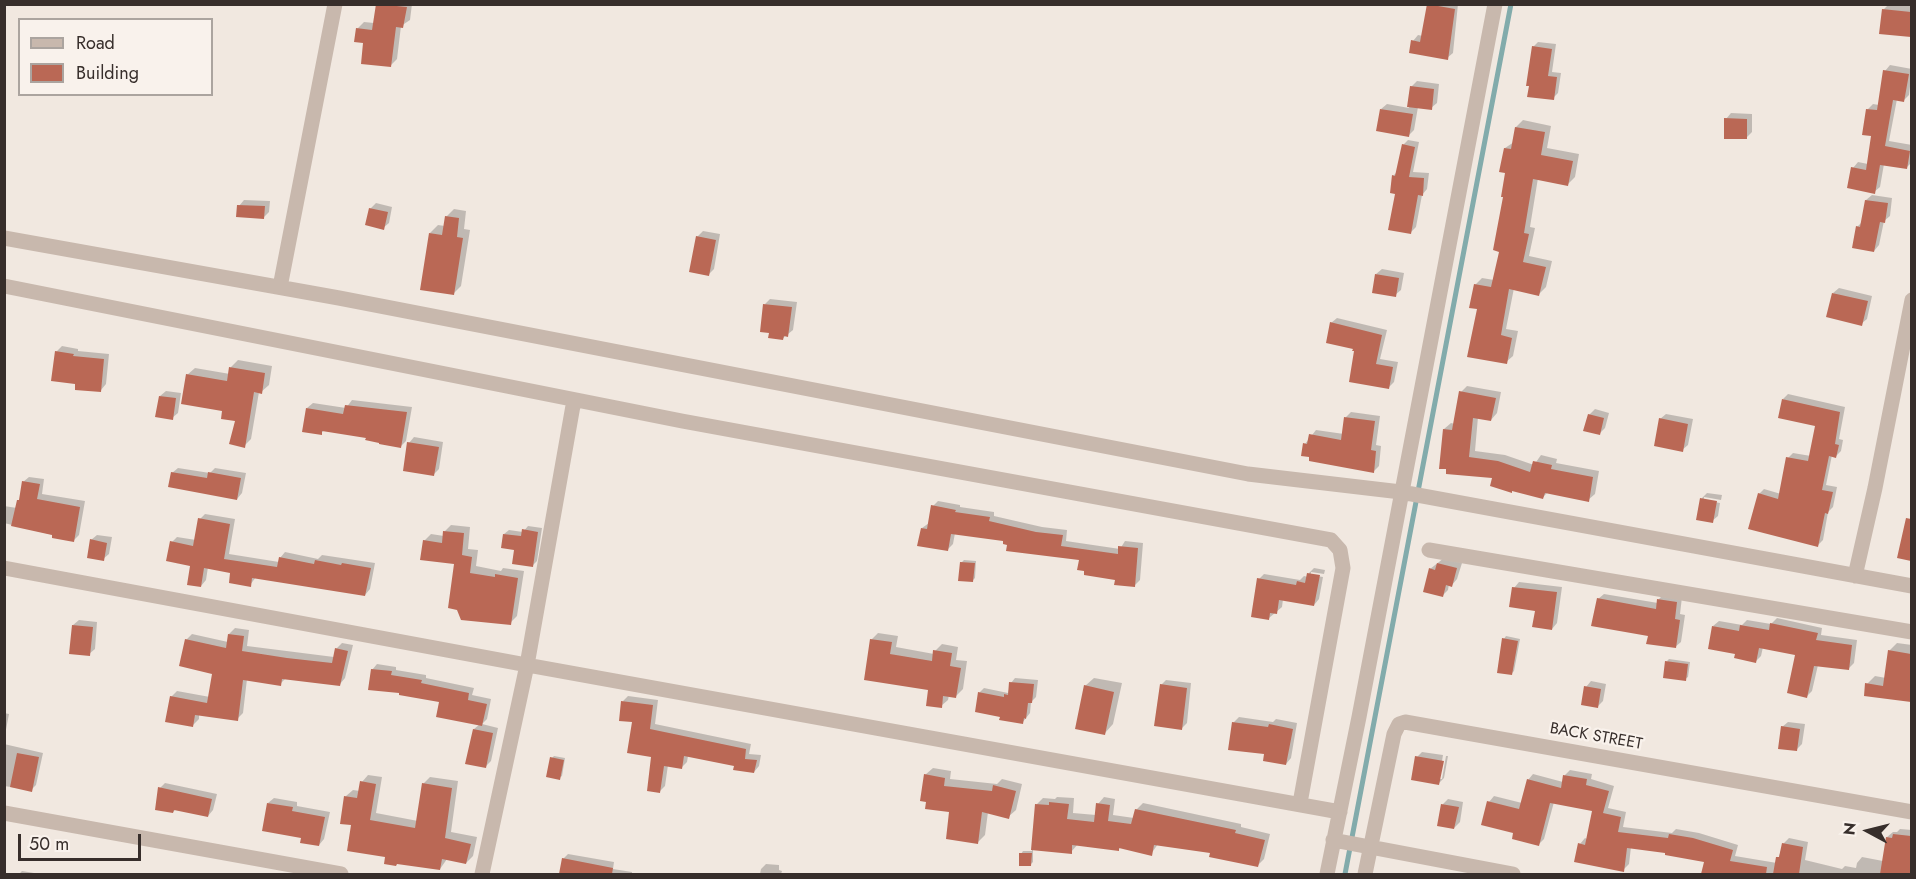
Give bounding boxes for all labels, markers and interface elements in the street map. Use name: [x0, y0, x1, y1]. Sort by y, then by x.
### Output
legend: [18, 18, 213, 96]
text: Road: [76, 30, 115, 56]
text: Building: [76, 60, 139, 86]
street label: BACK STREET: [1548, 719, 1644, 755]
north arrow: [1838, 801, 1898, 861]
text: N: [1837, 821, 1862, 836]
scale bar: [21, 822, 144, 860]
text: 50 m: [29, 831, 69, 857]

